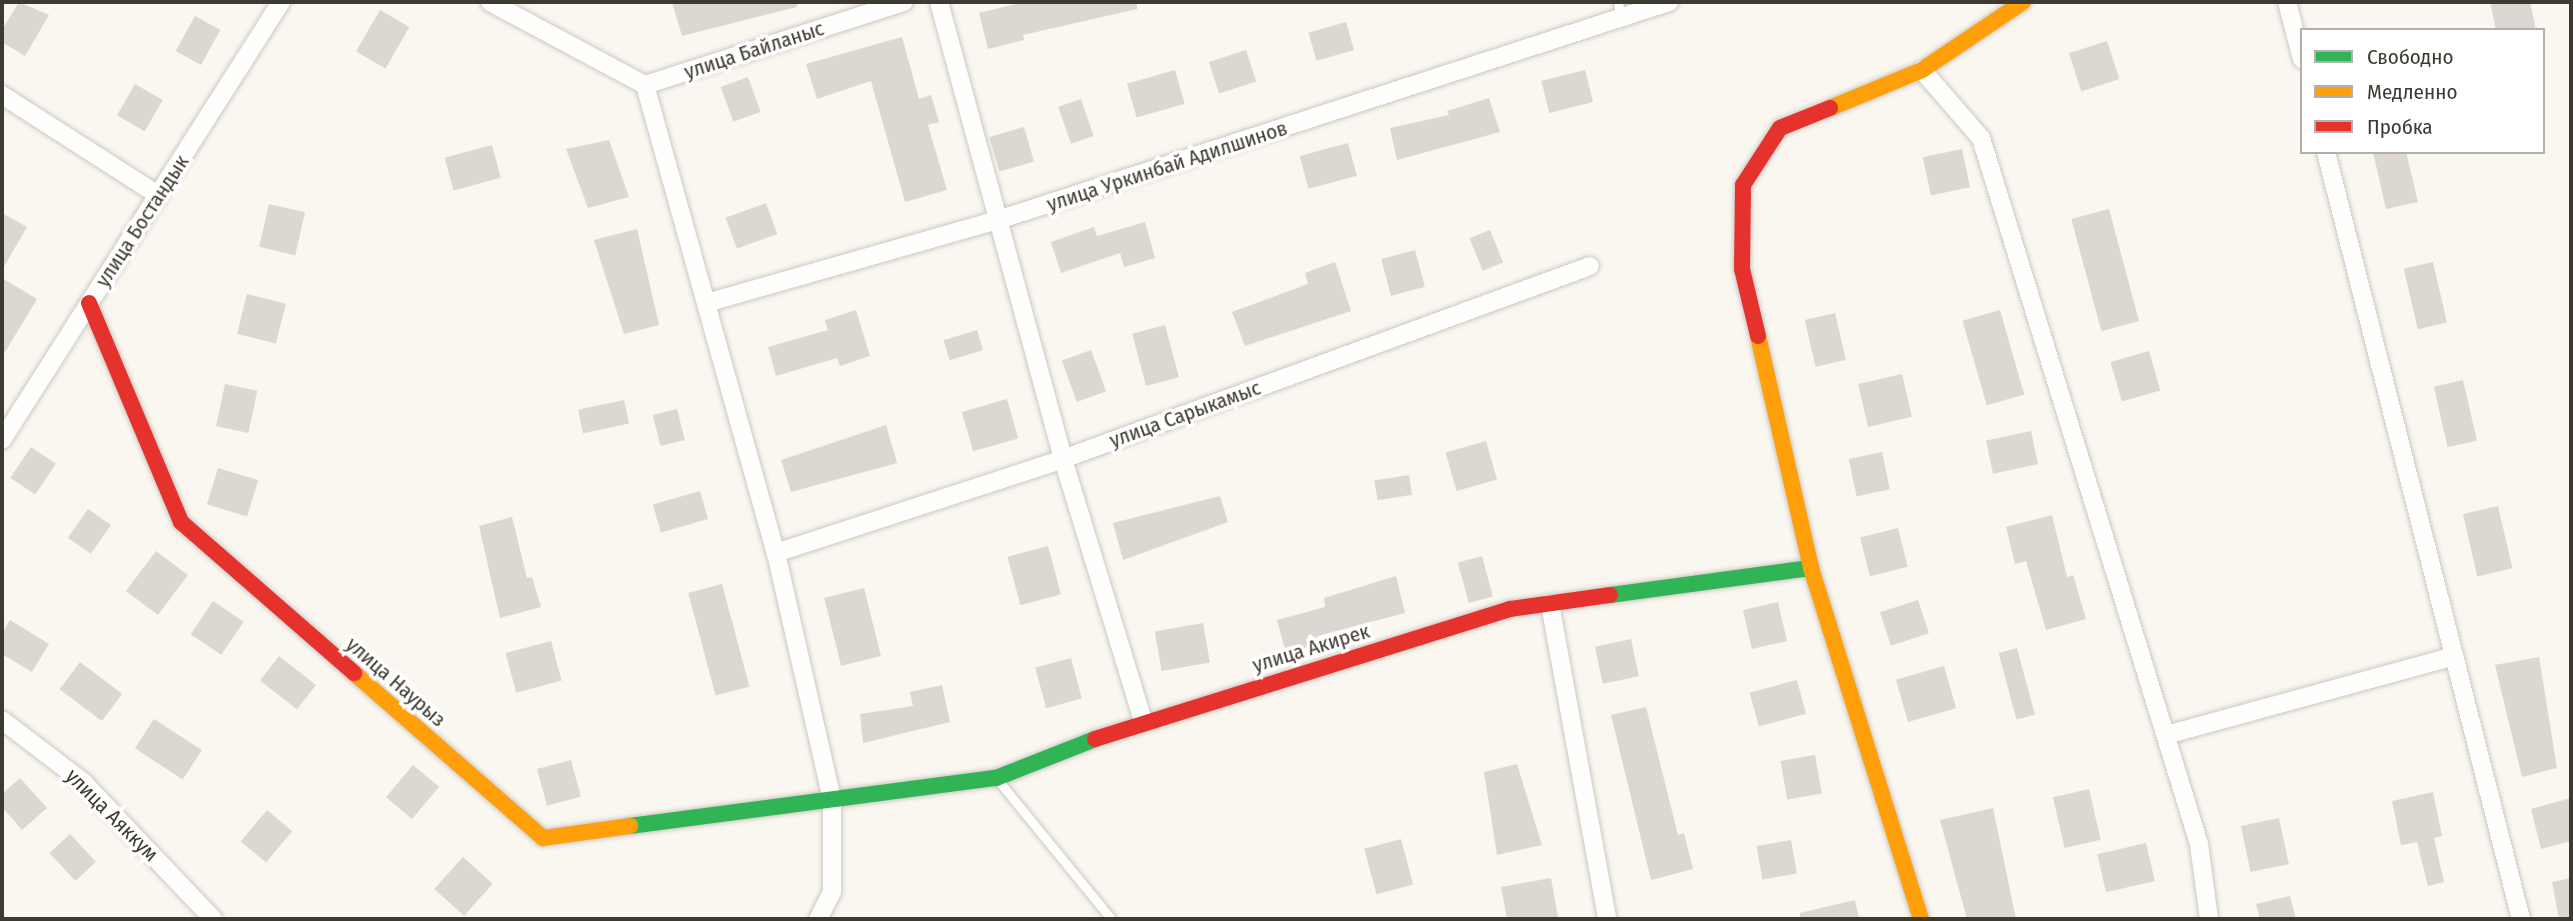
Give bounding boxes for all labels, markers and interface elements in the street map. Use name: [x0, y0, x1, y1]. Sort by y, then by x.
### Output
street label: улица Байланыс: [681, 16, 827, 84]
legend: [2300, 28, 2545, 154]
text: Свободно: [2367, 44, 2453, 70]
text: Медленно: [2367, 79, 2457, 105]
text: Пробка: [2367, 114, 2433, 140]
street label: улица Уркинбай Адилшинов: [1044, 115, 1290, 217]
street label: улица Бостандык: [90, 150, 194, 292]
street label: улица Сарыкамыс: [1106, 375, 1264, 453]
street label: улица Акирек: [1249, 618, 1373, 678]
street label: улица Наурыз: [341, 632, 451, 732]
street label: улица Аяккум: [60, 763, 164, 867]

